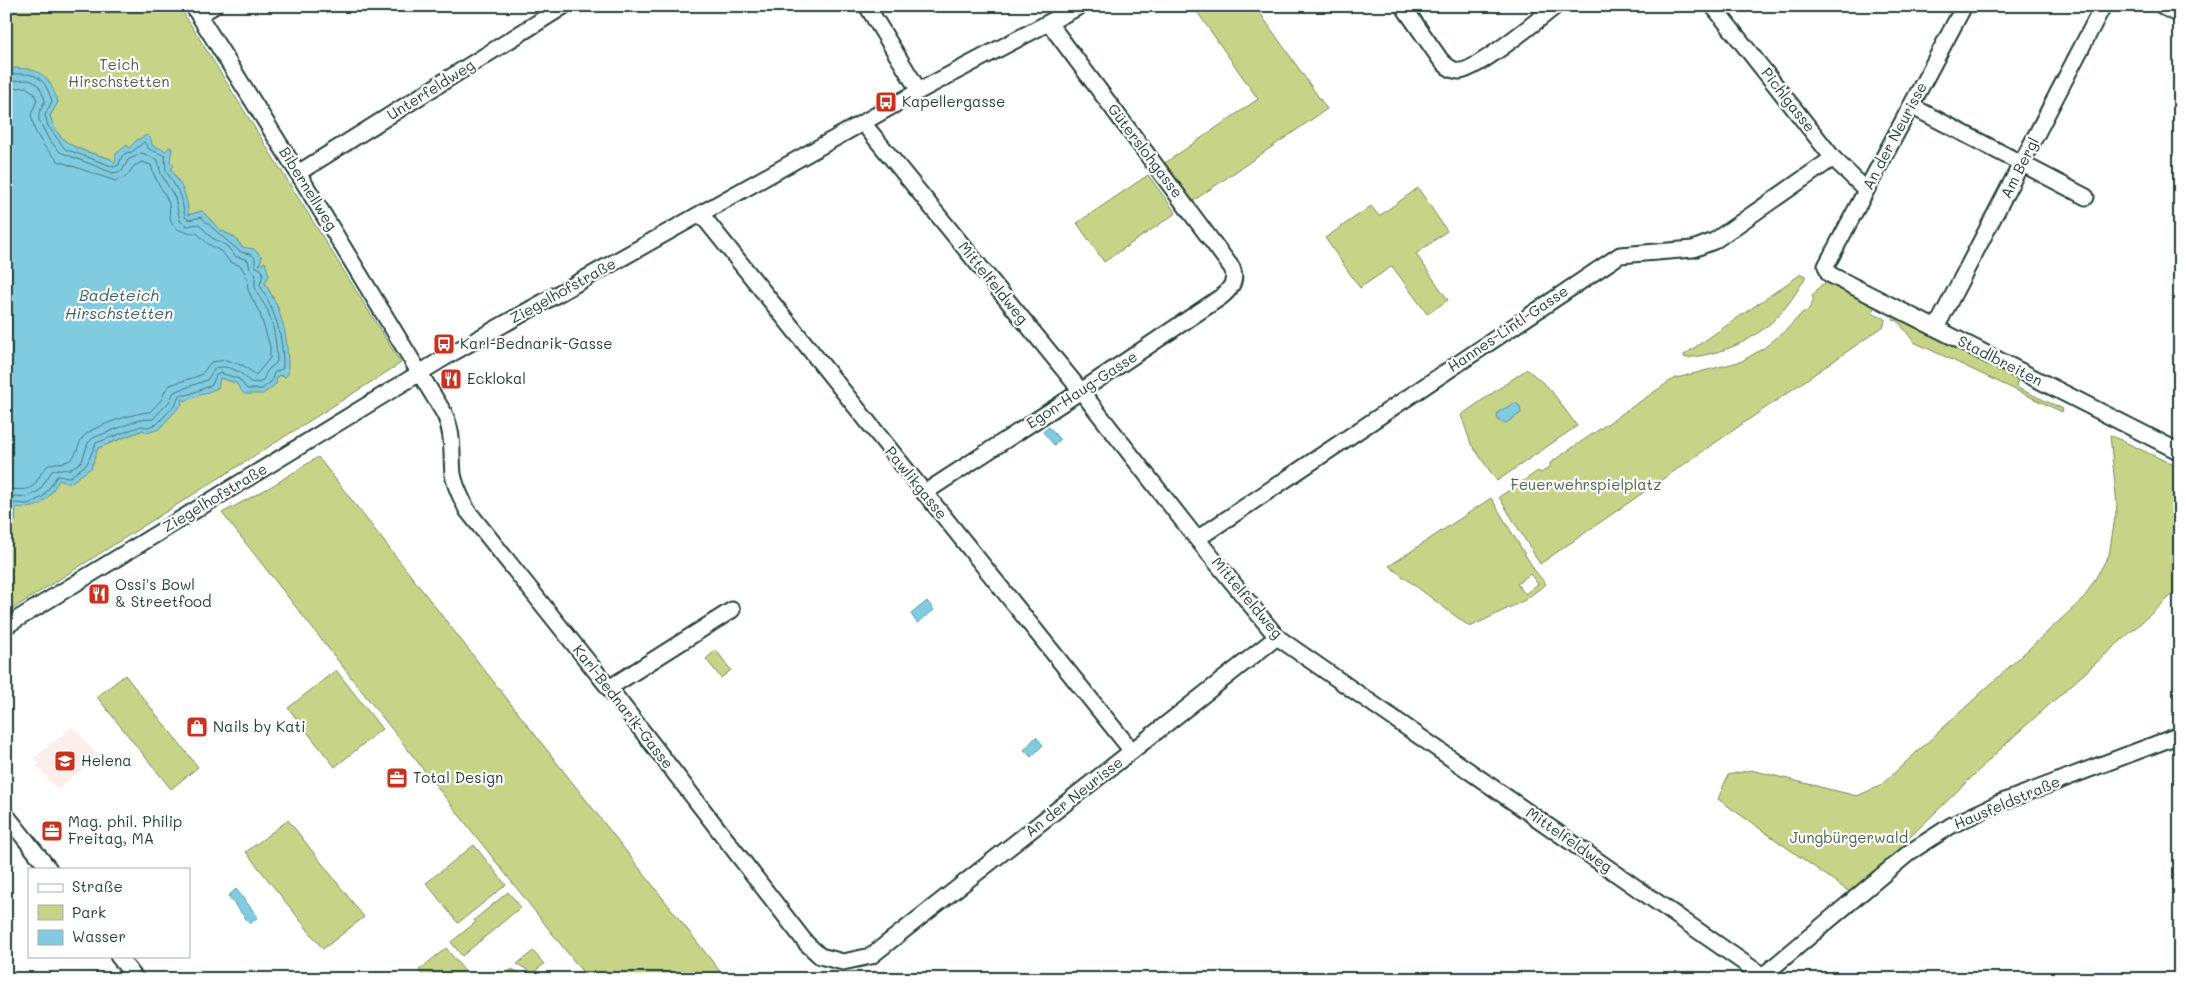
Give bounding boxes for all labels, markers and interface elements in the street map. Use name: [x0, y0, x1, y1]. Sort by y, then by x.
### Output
park label: Teich Hirschstetten: [68, 54, 170, 91]
street label: Unterfeldweg: [383, 54, 478, 124]
street label: Pichlgasse: [1757, 63, 1820, 136]
street label: An der Neurisse: [1857, 78, 1931, 193]
bus stop icon: Kapellergasse: [874, 90, 898, 114]
place label: Kapellergasse: [902, 91, 1005, 111]
street label: Güterslohgasse: [1104, 99, 1188, 202]
street label: Am Bergl: [1995, 134, 2043, 201]
street label: Bibernellweg: [275, 143, 343, 234]
street label: Mittelfeldweg: [954, 237, 1033, 328]
street label: Ziegelhofstraße: [506, 253, 619, 328]
street label: Hannes-Lintl-Gasse: [1443, 280, 1572, 376]
water label: Badeteich Hirschstetten: [65, 284, 173, 323]
street label: Stadlbreiten: [1955, 330, 2046, 390]
bus stop icon: Karl-Bednarik-Gasse: [432, 332, 456, 356]
place label: Karl-Bednarik-Gasse: [460, 333, 613, 353]
street label: Egon-Haug-Gasse: [1022, 346, 1141, 433]
restaurant icon: Ecklokal: [439, 367, 463, 391]
place label: Ecklokal: [467, 368, 526, 388]
street label: Pawlikgasse: [881, 442, 952, 523]
street label: Ziegelhofstraße: [159, 458, 270, 536]
park label: Feuerwehrspielplatz: [1510, 474, 1662, 494]
street label: Mittelfeldweg: [1208, 552, 1288, 643]
place label: Ossi's Bowl & Streetfood: [115, 574, 212, 611]
restaurant icon: Ossi's Bowl & Streetfood: [87, 582, 111, 606]
street label: Karl-Bednarik-Gasse: [569, 640, 679, 773]
shop icon: Nails by Kati: [185, 715, 209, 739]
place label: Nails by Kati: [213, 716, 306, 736]
school or university icon: Helena: [53, 749, 77, 773]
place label: Helena: [81, 750, 132, 770]
street label: An der Neurisse: [1020, 752, 1126, 841]
office icon: Total Design: [385, 766, 409, 790]
place label: Total Design: [413, 767, 503, 787]
street label: Hausfeldstraße: [1950, 771, 2063, 833]
street label: Mittelfeldweg: [1523, 802, 1617, 876]
place label: Mag. phil. Philip Freitag, MA: [68, 811, 182, 848]
office icon: Mag. phil. Philip Freitag, MA: [40, 819, 64, 843]
park label: Jungbürgerwald: [1790, 827, 1908, 847]
legend: [28, 868, 190, 958]
text: Straße: [72, 876, 123, 896]
text: Park: [72, 902, 106, 922]
text: Wasser: [72, 926, 126, 946]

